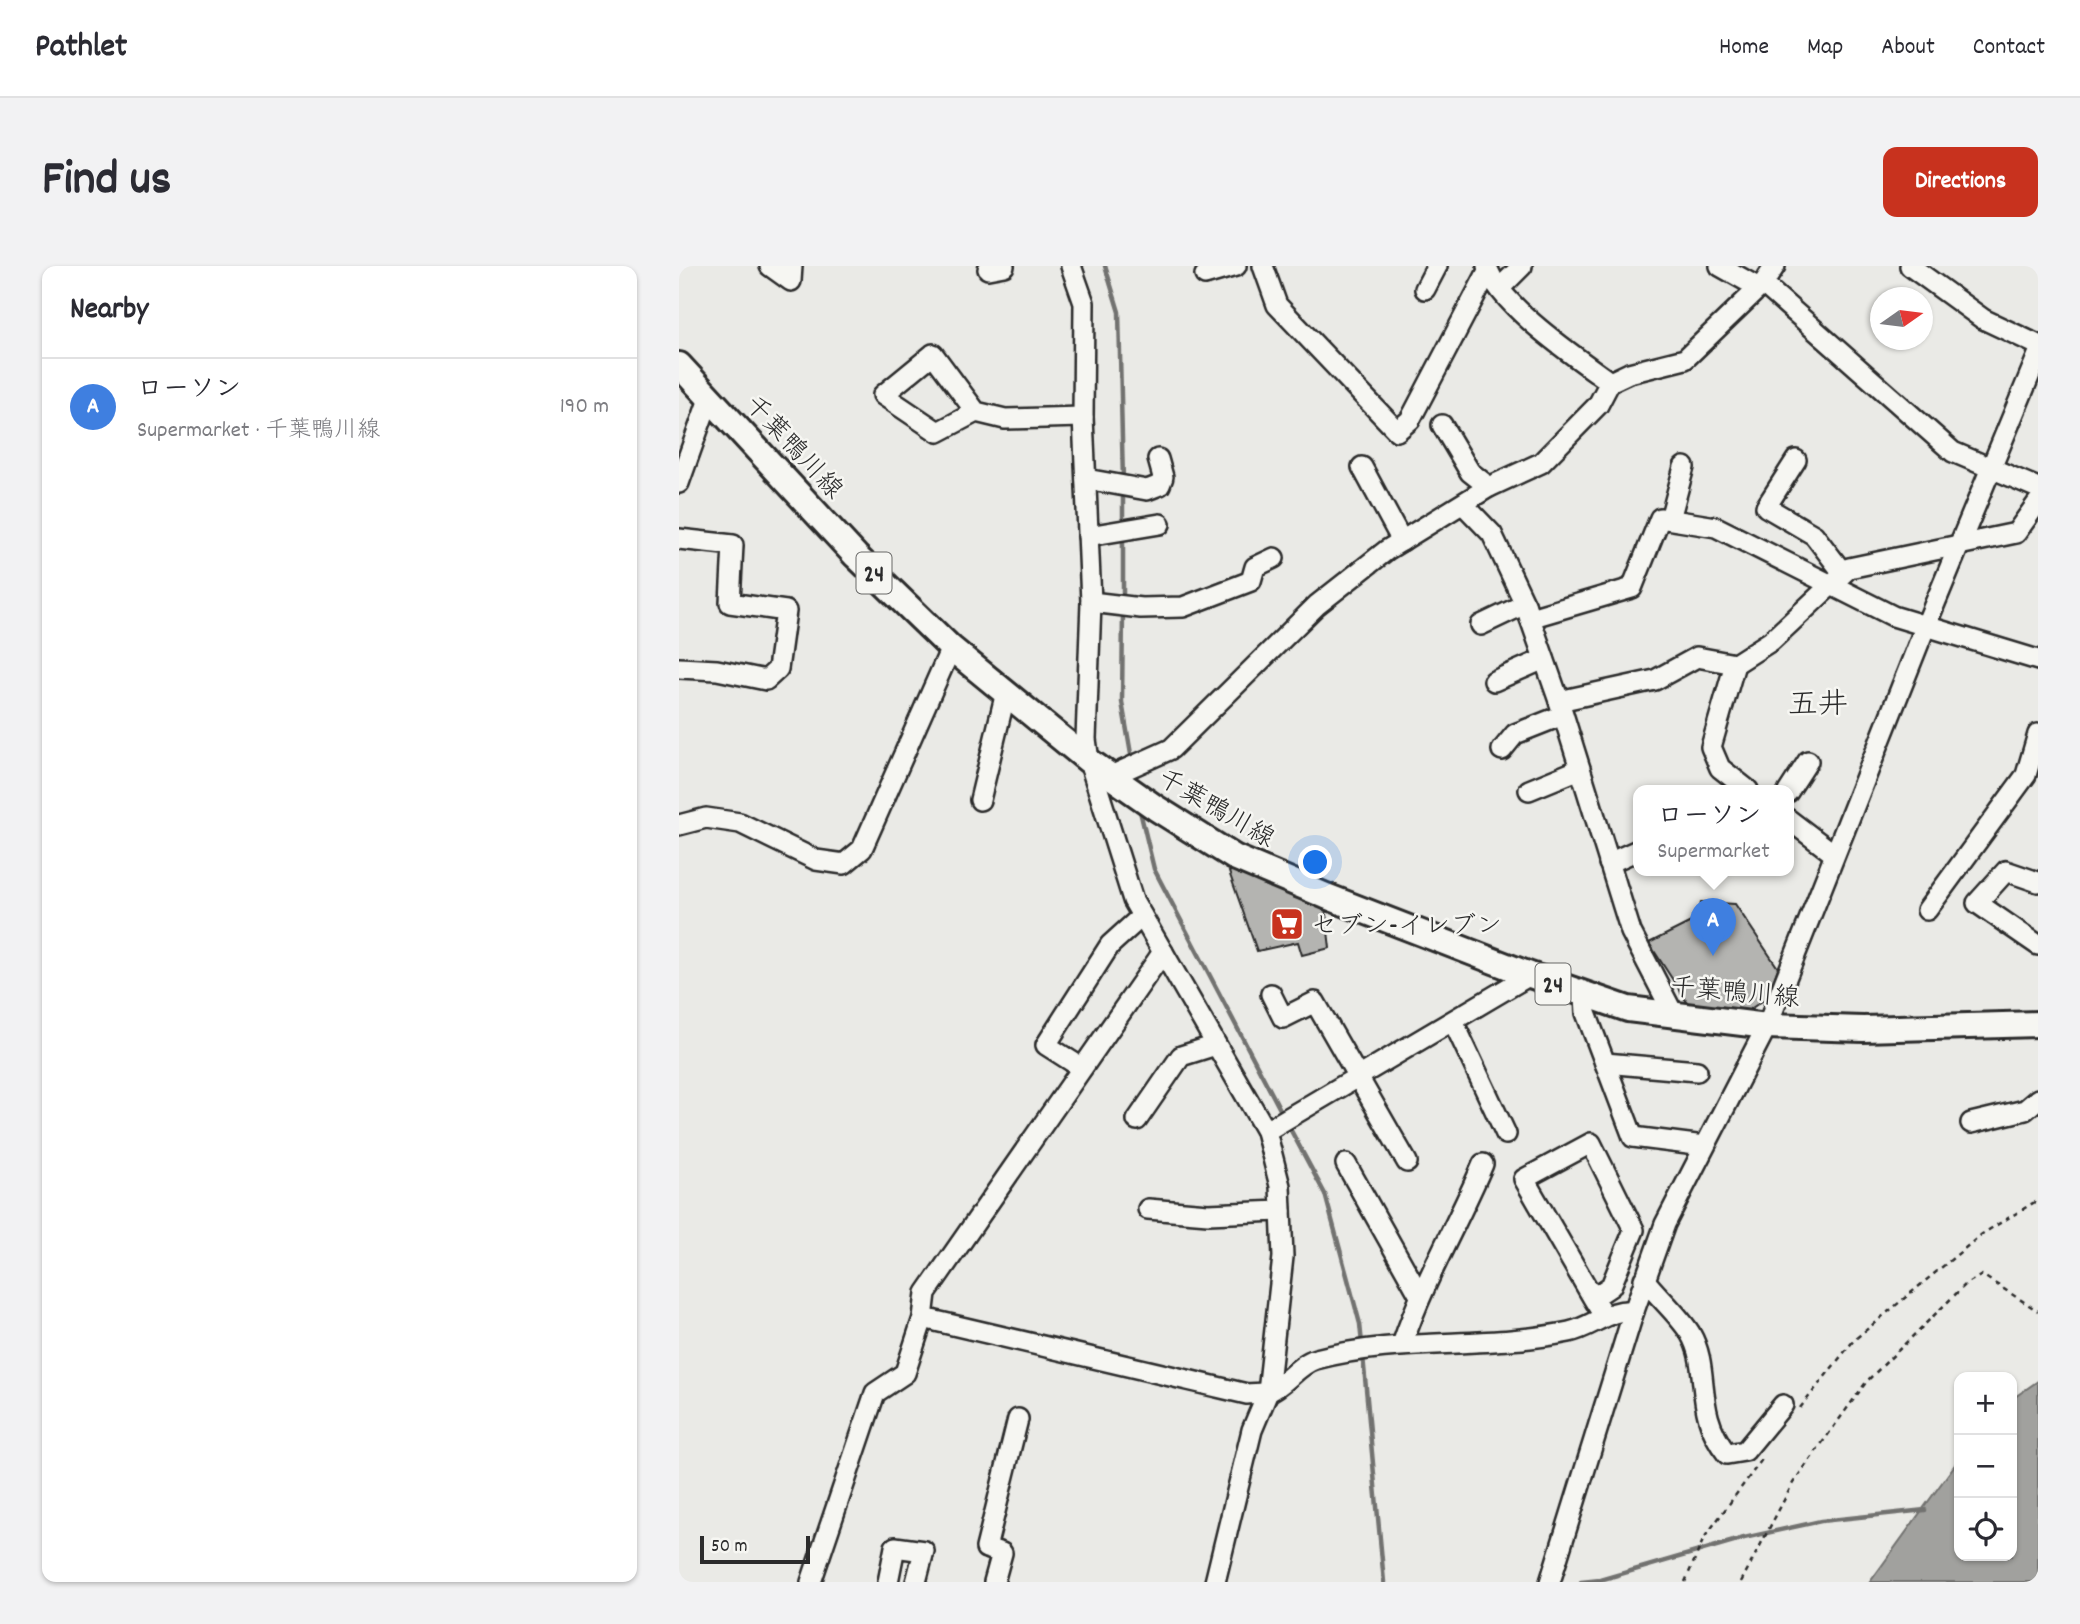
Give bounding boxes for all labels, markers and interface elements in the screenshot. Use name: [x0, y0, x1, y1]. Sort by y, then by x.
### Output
text: Pathlet: [35, 25, 127, 72]
text: Home: [1719, 31, 1769, 65]
text: Map: [1807, 31, 1843, 65]
text: About: [1881, 31, 1935, 65]
text: Contact: [1973, 31, 2045, 65]
text: Find us: [42, 147, 171, 217]
button: Directions: [1883, 147, 2038, 217]
north arrow: [1870, 287, 1933, 350]
text: Nearby: [70, 290, 148, 333]
text: ローソン: [137, 372, 241, 409]
street label: 千葉鴨川線: [735, 388, 850, 509]
text: A: [87, 391, 99, 424]
text: 190 m: [560, 391, 609, 424]
text: Supermarket · 千葉鴨川線: [137, 415, 380, 448]
road number: 24: [857, 552, 891, 594]
district label: 五井: [1788, 686, 1848, 729]
street label: 千葉鴨川線: [1150, 762, 1281, 859]
popup: [1633, 785, 1794, 876]
text: ローソン: [1657, 799, 1761, 836]
text: Supermarket: [1657, 836, 1770, 869]
your location: [1298, 845, 1332, 879]
pin: A: [1690, 898, 1736, 956]
supermarket icon: セブン-イレブン: [1268, 905, 1306, 943]
place label: セブン-イレブン: [1311, 909, 1502, 946]
road number: 24: [1535, 964, 1571, 1004]
street label: 千葉鴨川線: [1668, 970, 1801, 1019]
map controls: [1954, 1372, 2017, 1561]
button: +: [1954, 1372, 2017, 1435]
button: −: [1954, 1435, 2017, 1498]
button: locate: [1954, 1498, 2017, 1561]
scale bar: [700, 1533, 810, 1565]
text: 50 m: [711, 1534, 748, 1561]

